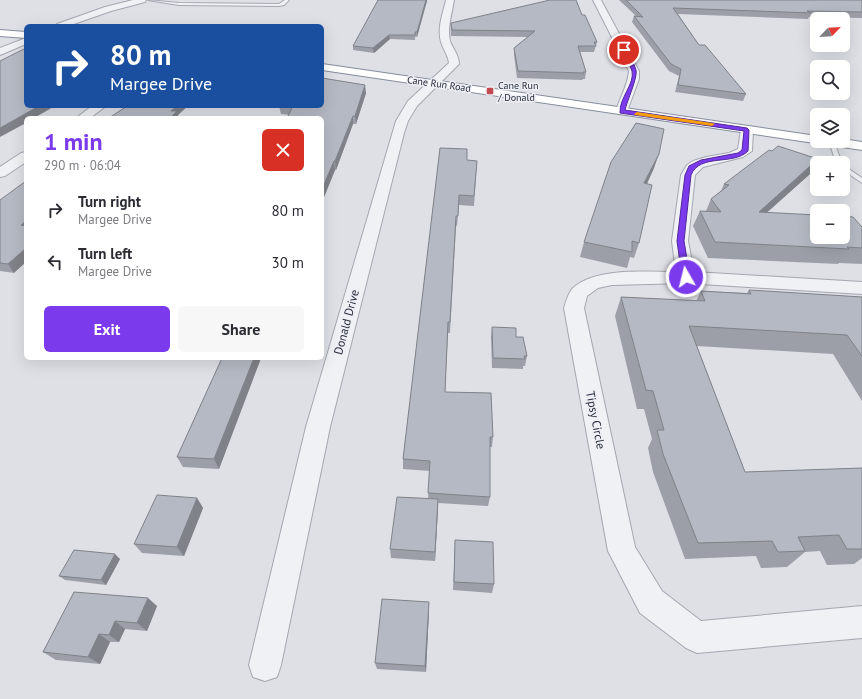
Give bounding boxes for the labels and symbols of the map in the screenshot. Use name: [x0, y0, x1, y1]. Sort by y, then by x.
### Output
north arrow: [810, 12, 850, 52]
pin: [607, 33, 641, 67]
street label: Cane Run Road: [406, 73, 472, 95]
place label: Cane Run / Donald: [497, 79, 538, 104]
marker: Cane Run / Donald: [485, 86, 495, 96]
position arrow: [665, 256, 707, 298]
street label: Donald Drive: [330, 288, 362, 356]
street label: Tipsy Circle: [583, 390, 609, 450]

